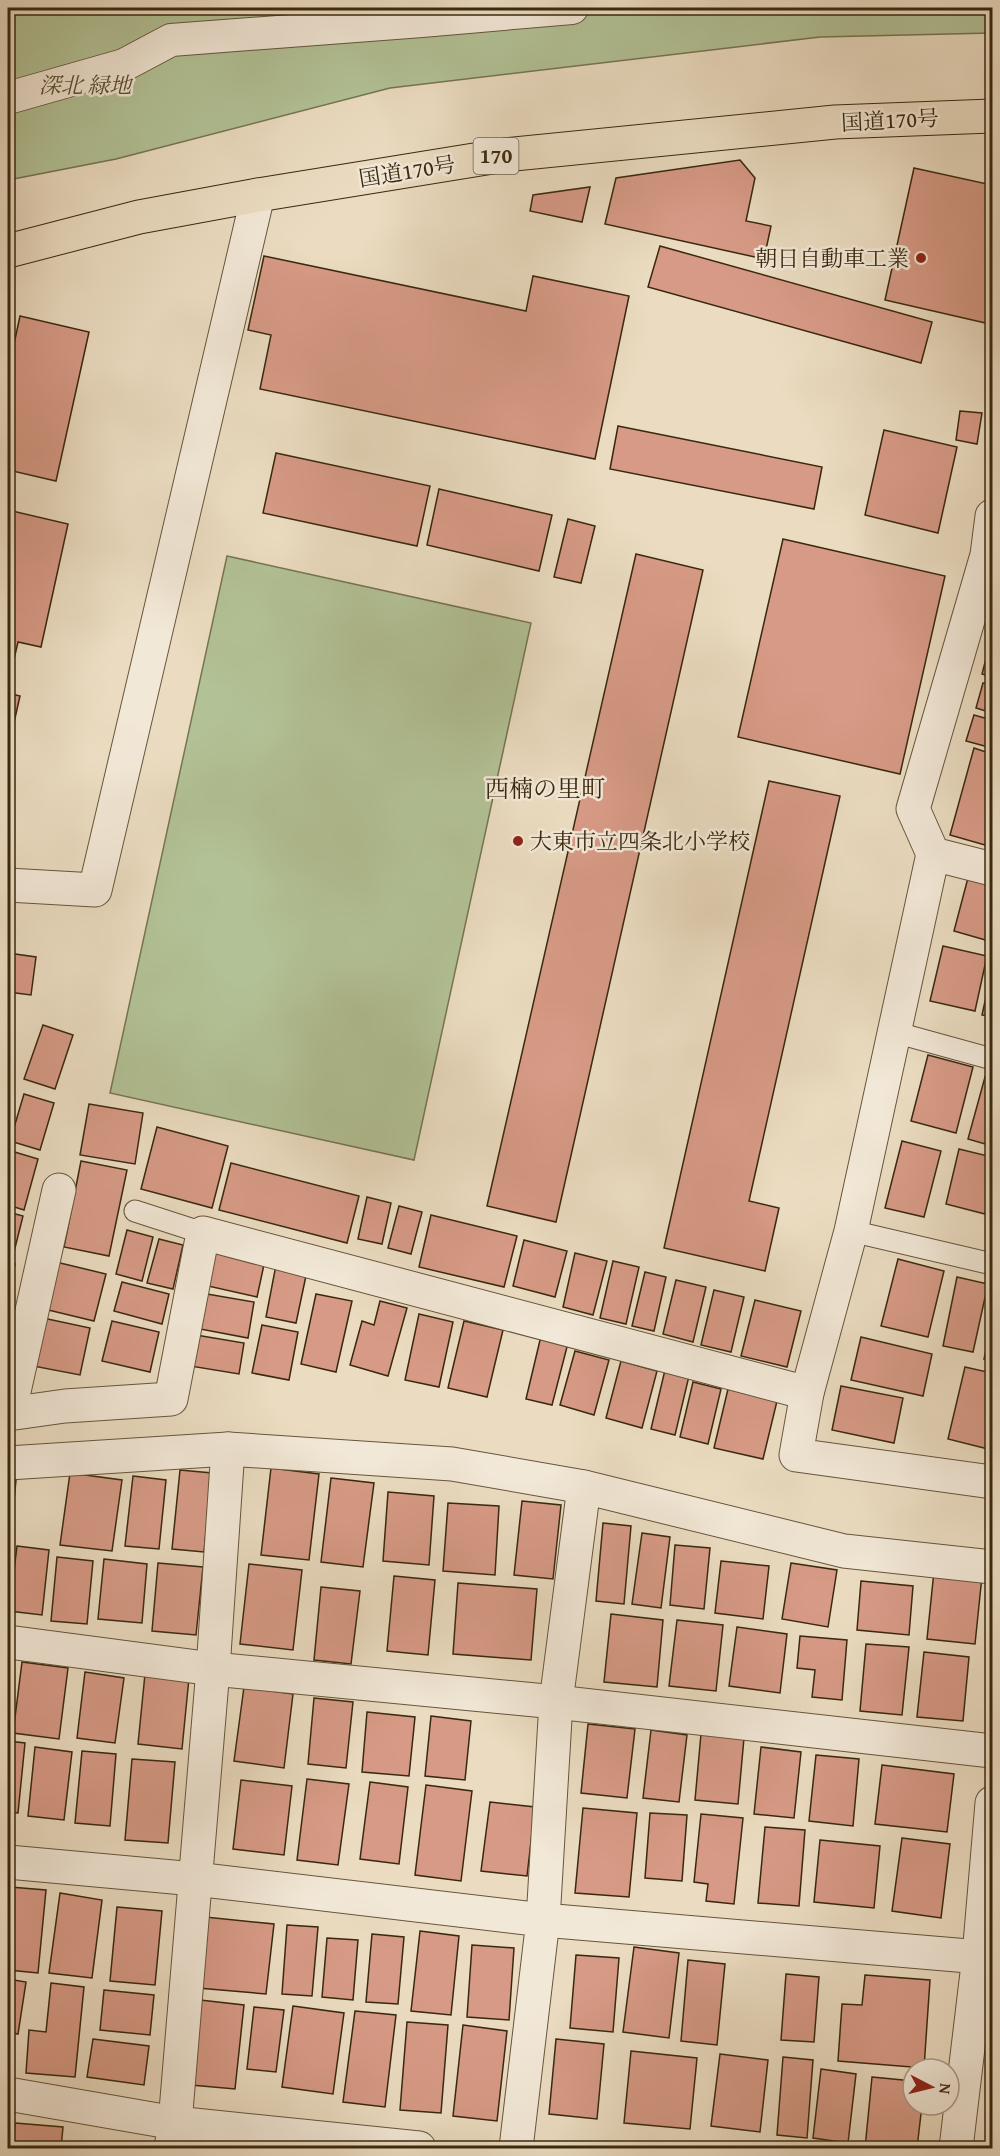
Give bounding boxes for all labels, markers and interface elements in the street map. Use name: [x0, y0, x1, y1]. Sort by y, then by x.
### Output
park label: 深北 緑地: [39, 69, 133, 101]
street label: 国道170号: [840, 101, 940, 139]
road number: 170: [474, 138, 518, 174]
street label: 国道170号: [356, 148, 458, 194]
place label: 朝日自動車工業: [755, 242, 909, 274]
marker: 朝日自動車工業: [914, 251, 928, 265]
district label: 西楠の里町: [485, 771, 605, 806]
place label: 大東市立四条北小学校: [530, 825, 750, 857]
marker: 大東市立四条北小学校: [511, 834, 525, 848]
north arrow: [901, 2057, 961, 2117]
text: N: [933, 2082, 958, 2096]

